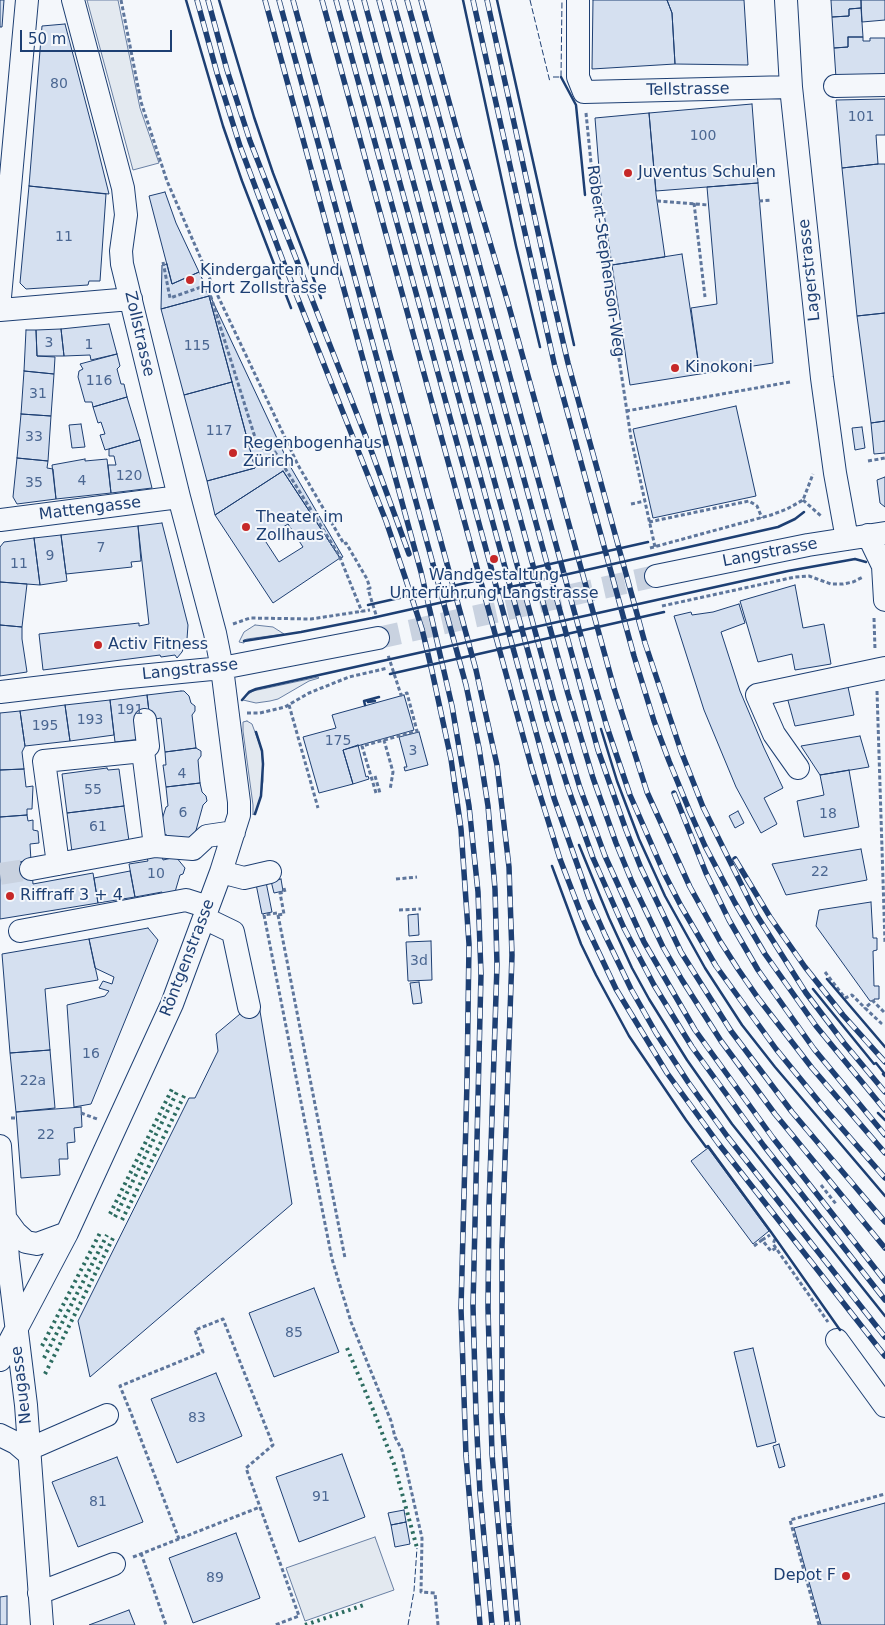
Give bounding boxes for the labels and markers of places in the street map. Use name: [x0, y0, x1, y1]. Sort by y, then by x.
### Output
place label: Juventus Schulen: [638, 163, 776, 183]
marker: Juventus Schulen: [622, 167, 634, 179]
place label: Kindergarten und Hort Zollstrasse: [200, 261, 340, 299]
marker: Kindergarten und Hort Zollstrasse: [184, 274, 196, 286]
place label: Kinokoni: [685, 358, 753, 378]
marker: Kinokoni: [669, 362, 681, 374]
place label: Regenbogenhaus Zürich: [243, 434, 382, 472]
marker: Regenbogenhaus Zürich: [227, 447, 239, 459]
place label: Theater im Zollhaus: [256, 508, 343, 546]
marker: Theater im Zollhaus: [240, 521, 252, 533]
marker: Wandgestaltung Unterführung Langstrasse: [488, 553, 500, 565]
place label: Wandgestaltung Unterführung Langstrasse: [389, 566, 599, 604]
place label: Activ Fitness: [108, 635, 208, 655]
marker: Activ Fitness: [92, 639, 104, 651]
place label: Riffraff 3 + 4: [20, 886, 123, 906]
marker: Riffraff 3 + 4: [4, 890, 16, 902]
place label: Depot F: [773, 1566, 836, 1586]
marker: Depot F: [840, 1570, 852, 1582]

